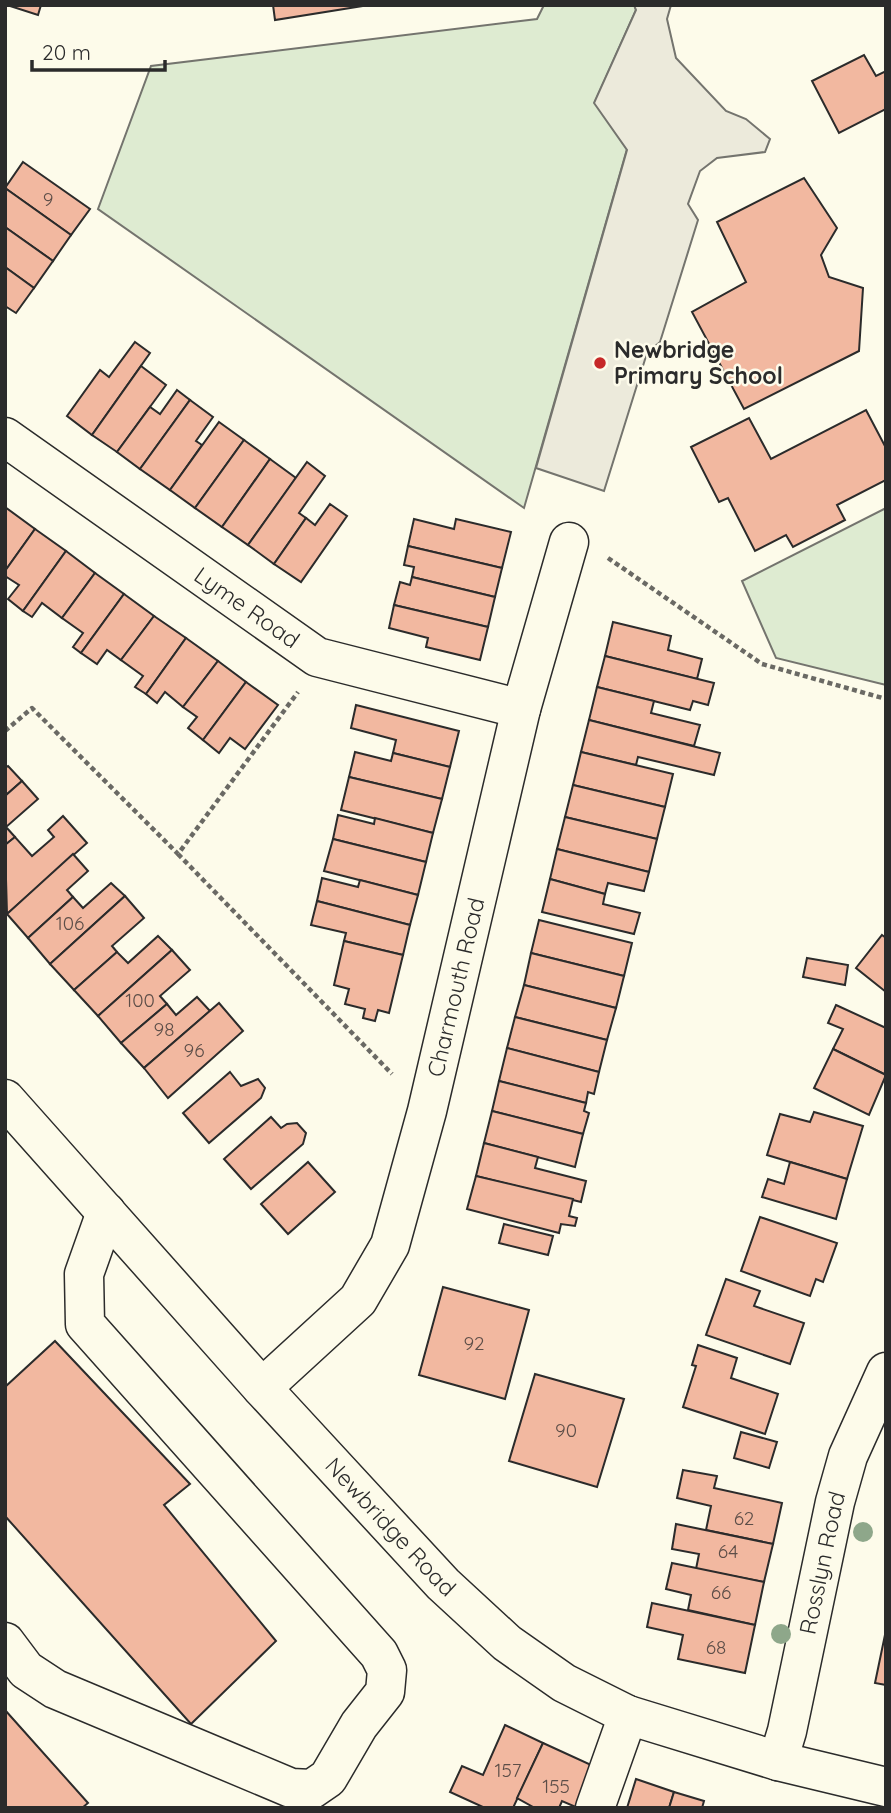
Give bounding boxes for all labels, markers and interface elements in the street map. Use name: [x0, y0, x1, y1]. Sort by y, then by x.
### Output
scale bar: [32, 28, 164, 72]
text: 20 m: [42, 39, 91, 65]
house number: 9: [43, 187, 53, 211]
place label: Newbridge Primary School: [614, 335, 783, 390]
marker: Newbridge Primary School: [592, 355, 608, 371]
street label: Lyme Road: [189, 560, 305, 654]
street label: Charmouth Road: [420, 895, 490, 1080]
house number: 106: [56, 911, 84, 935]
house number: 100: [125, 988, 155, 1012]
house number: 98: [154, 1017, 174, 1041]
house number: 96: [184, 1038, 204, 1062]
house number: 92: [463, 1331, 485, 1355]
house number: 90: [555, 1418, 577, 1442]
street label: Newbridge Road: [319, 1451, 462, 1602]
street label: Rosslyn Road: [793, 1488, 851, 1637]
house number: 62: [734, 1506, 754, 1530]
house number: 64: [718, 1539, 738, 1563]
house number: 66: [711, 1580, 731, 1604]
house number: 68: [706, 1635, 726, 1659]
house number: 157: [494, 1758, 522, 1782]
house number: 155: [542, 1774, 570, 1798]

